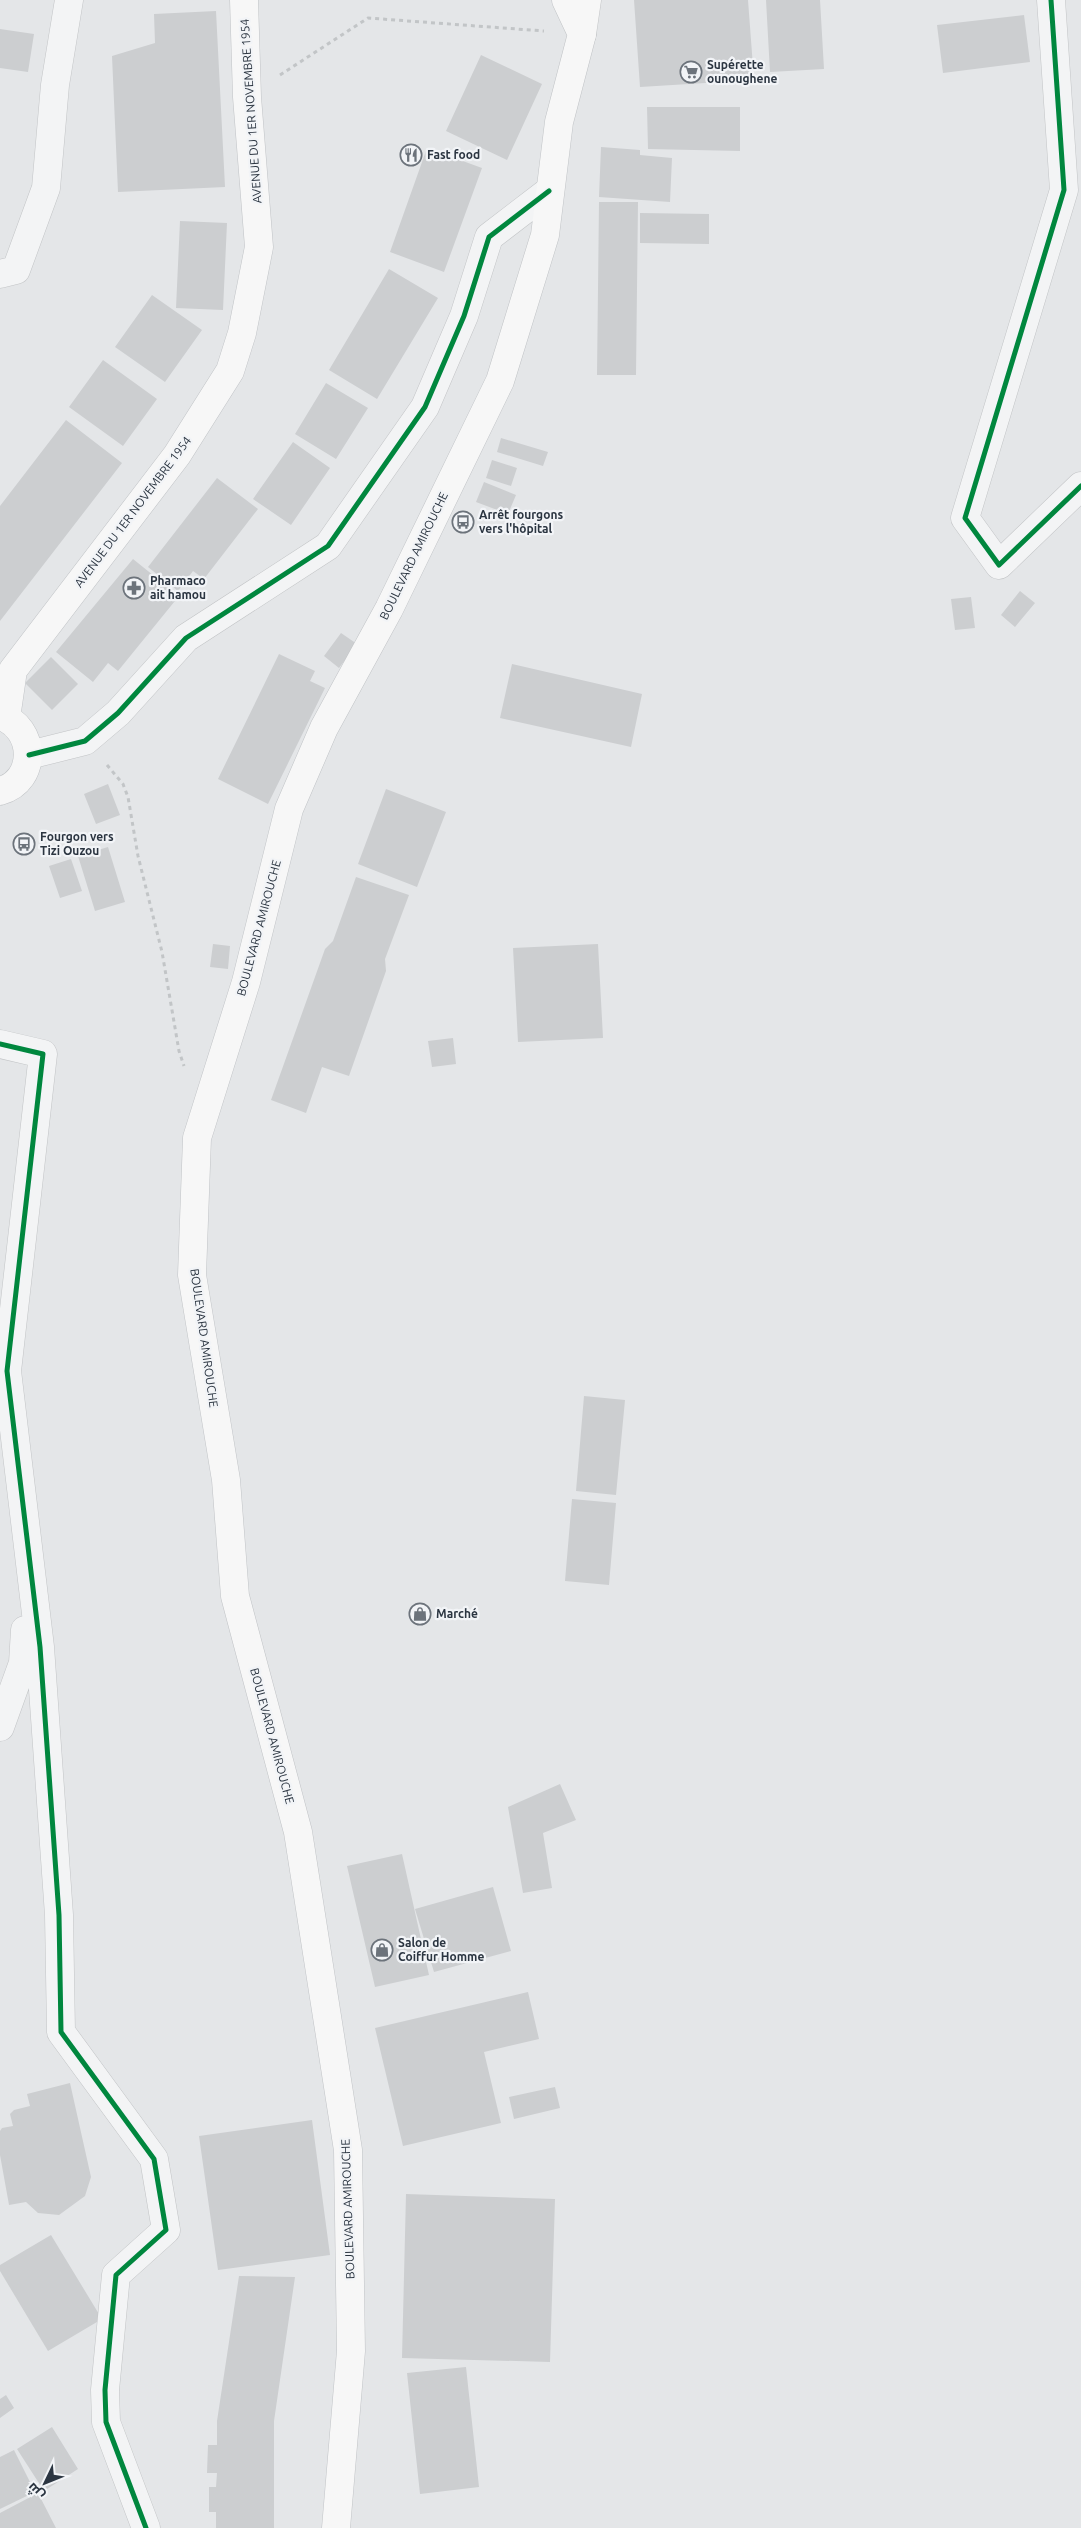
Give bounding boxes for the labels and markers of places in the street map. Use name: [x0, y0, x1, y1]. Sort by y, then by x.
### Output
place label: Supérette ounoughene: [707, 58, 778, 85]
supermarket icon: Supérette ounoughene: [679, 60, 703, 84]
restaurant icon: Fast food: [399, 143, 423, 167]
place label: Fast food: [427, 148, 480, 161]
place label: Arrêt fourgons vers l'hôpital: [479, 508, 563, 535]
bus stop icon: Arrêt fourgons vers l'hôpital: [451, 510, 475, 534]
place label: Pharmaco ait hamou: [150, 574, 206, 601]
pharmacy icon: Pharmaco ait hamou: [122, 576, 146, 600]
place label: Fourgon vers Tizi Ouzou: [40, 830, 114, 857]
bus stop icon: Fourgon vers Tizi Ouzou: [12, 832, 36, 856]
shop icon: Marché: [408, 1602, 432, 1626]
place label: Marché: [436, 1607, 478, 1620]
place label: Salon de Coiffur Homme: [398, 1936, 484, 1963]
shop icon: Salon de Coiffur Homme: [370, 1938, 394, 1962]

